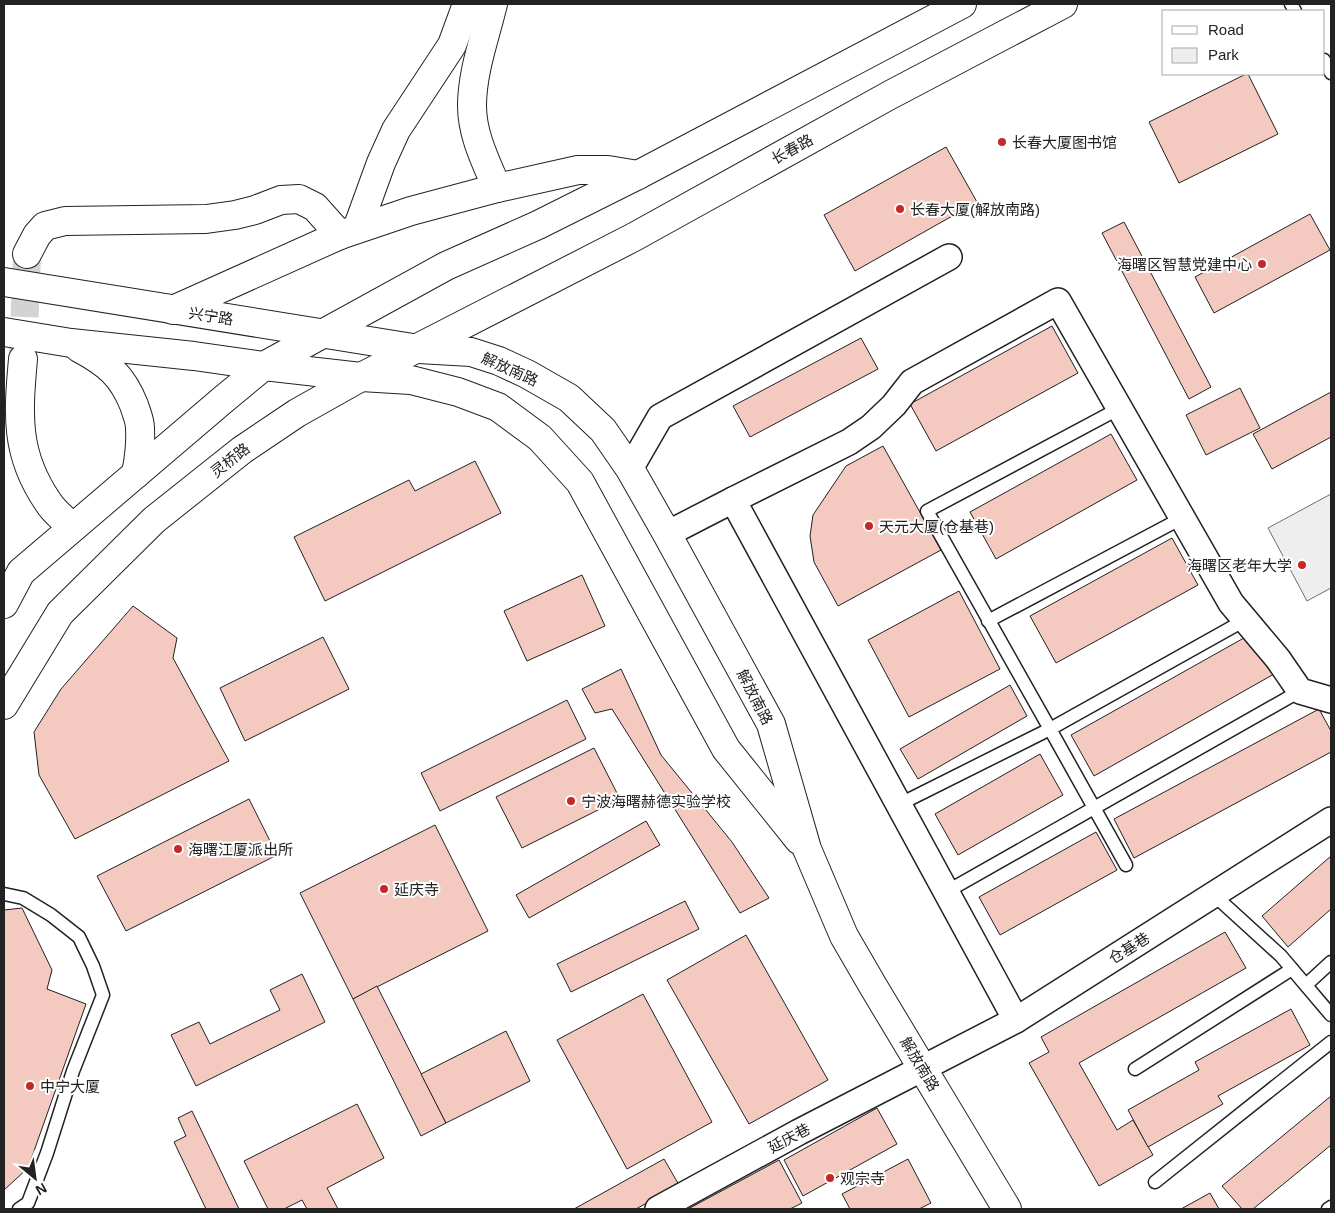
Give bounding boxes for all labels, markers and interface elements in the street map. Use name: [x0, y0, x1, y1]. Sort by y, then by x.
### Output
legend: [1162, 10, 1325, 75]
text: Road: [1208, 21, 1244, 38]
text: Park: [1208, 46, 1239, 63]
street label: 长春路: [768, 131, 816, 167]
place label: 长春大厦图书馆: [1012, 134, 1117, 151]
marker: 长春大厦图书馆: [996, 136, 1008, 148]
place label: 长春大厦(解放南路): [910, 201, 1040, 218]
marker: 长春大厦(解放南路): [894, 203, 906, 215]
place label: 海曙区智慧党建中心: [1117, 256, 1252, 273]
marker: 海曙区智慧党建中心: [1256, 258, 1268, 270]
street label: 兴宁路: [187, 304, 235, 328]
street label: 解放南路: [479, 349, 541, 389]
street label: 灵桥路: [207, 439, 253, 481]
place label: 天元大厦(仓基巷): [879, 518, 994, 535]
marker: 天元大厦(仓基巷): [863, 520, 875, 532]
place label: 海曙区老年大学: [1187, 557, 1292, 574]
marker: 海曙区老年大学: [1296, 559, 1308, 571]
street label: 解放南路: [734, 666, 776, 728]
place label: 宁波海曙赫德实验学校: [581, 793, 731, 810]
marker: 宁波海曙赫德实验学校: [565, 795, 577, 807]
place label: 海曙江厦派出所: [188, 841, 293, 858]
marker: 海曙江厦派出所: [172, 843, 184, 855]
place label: 延庆寺: [394, 881, 439, 898]
marker: 延庆寺: [378, 883, 390, 895]
street label: 仓基巷: [1105, 929, 1153, 967]
street label: 解放南路: [897, 1034, 943, 1094]
place label: 中宁大厦: [40, 1078, 100, 1095]
marker: 中宁大厦: [24, 1080, 36, 1092]
street label: 延庆巷: [765, 1120, 813, 1156]
north arrow: [10, 1153, 60, 1203]
place label: 观宗寺: [840, 1170, 885, 1187]
marker: 观宗寺: [824, 1172, 836, 1184]
text: N: [33, 1180, 50, 1199]

